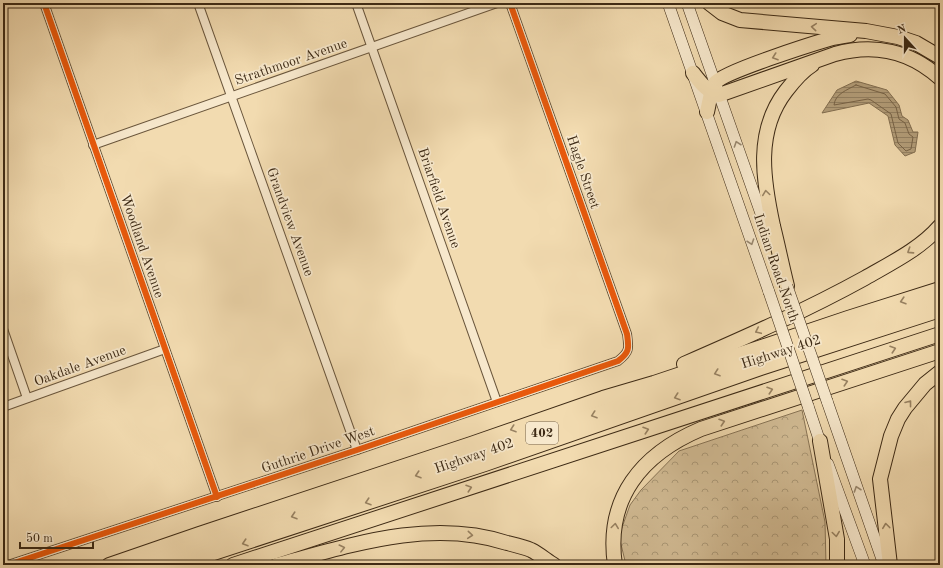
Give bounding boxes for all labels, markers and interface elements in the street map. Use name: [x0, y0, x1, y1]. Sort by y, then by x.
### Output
north arrow: [885, 18, 925, 58]
one-way arrow: [811, 22, 817, 31]
text: N: [896, 23, 908, 37]
street label: Strathmoor Avenue: [233, 36, 349, 88]
one-way arrow: [772, 53, 779, 61]
street label: Hagle Street: [564, 133, 602, 211]
one-way arrow: [733, 140, 741, 147]
street label: Briarfield Avenue: [415, 146, 463, 250]
street label: Grandview Avenue: [264, 166, 316, 278]
one-way arrow: [762, 190, 771, 197]
street label: Woodland Avenue: [118, 192, 166, 300]
street label: Indian Road North: [751, 212, 801, 324]
one-way arrow: [747, 238, 755, 245]
one-way arrow: [907, 246, 914, 254]
one-way arrow: [899, 296, 906, 305]
one-way arrow: [755, 326, 762, 334]
street label: Highway 402: [739, 333, 823, 371]
street label: Oakdale Avenue: [32, 343, 128, 389]
one-way arrow: [890, 346, 897, 354]
one-way arrow: [713, 368, 720, 377]
one-way arrow: [842, 378, 849, 387]
one-way arrow: [766, 386, 773, 395]
one-way arrow: [674, 393, 681, 401]
one-way arrow: [904, 400, 911, 407]
one-way arrow: [590, 410, 597, 419]
one-way arrow: [718, 419, 725, 427]
road number: 402: [526, 422, 558, 444]
street label: Guthrie Drive West: [260, 424, 376, 476]
one-way arrow: [510, 424, 517, 433]
one-way arrow: [643, 427, 650, 435]
street label: Highway 402: [433, 436, 515, 476]
one-way arrow: [414, 470, 421, 479]
one-way arrow: [466, 484, 473, 493]
one-way arrow: [853, 485, 862, 492]
one-way arrow: [365, 497, 372, 506]
one-way arrow: [291, 511, 298, 519]
one-way arrow: [610, 523, 619, 529]
one-way arrow: [882, 523, 891, 529]
scale bar: [20, 524, 93, 550]
one-way arrow: [467, 530, 473, 539]
one-way arrow: [831, 531, 840, 538]
text: 50 m: [26, 532, 53, 545]
one-way arrow: [241, 538, 248, 547]
one-way arrow: [338, 544, 345, 553]

